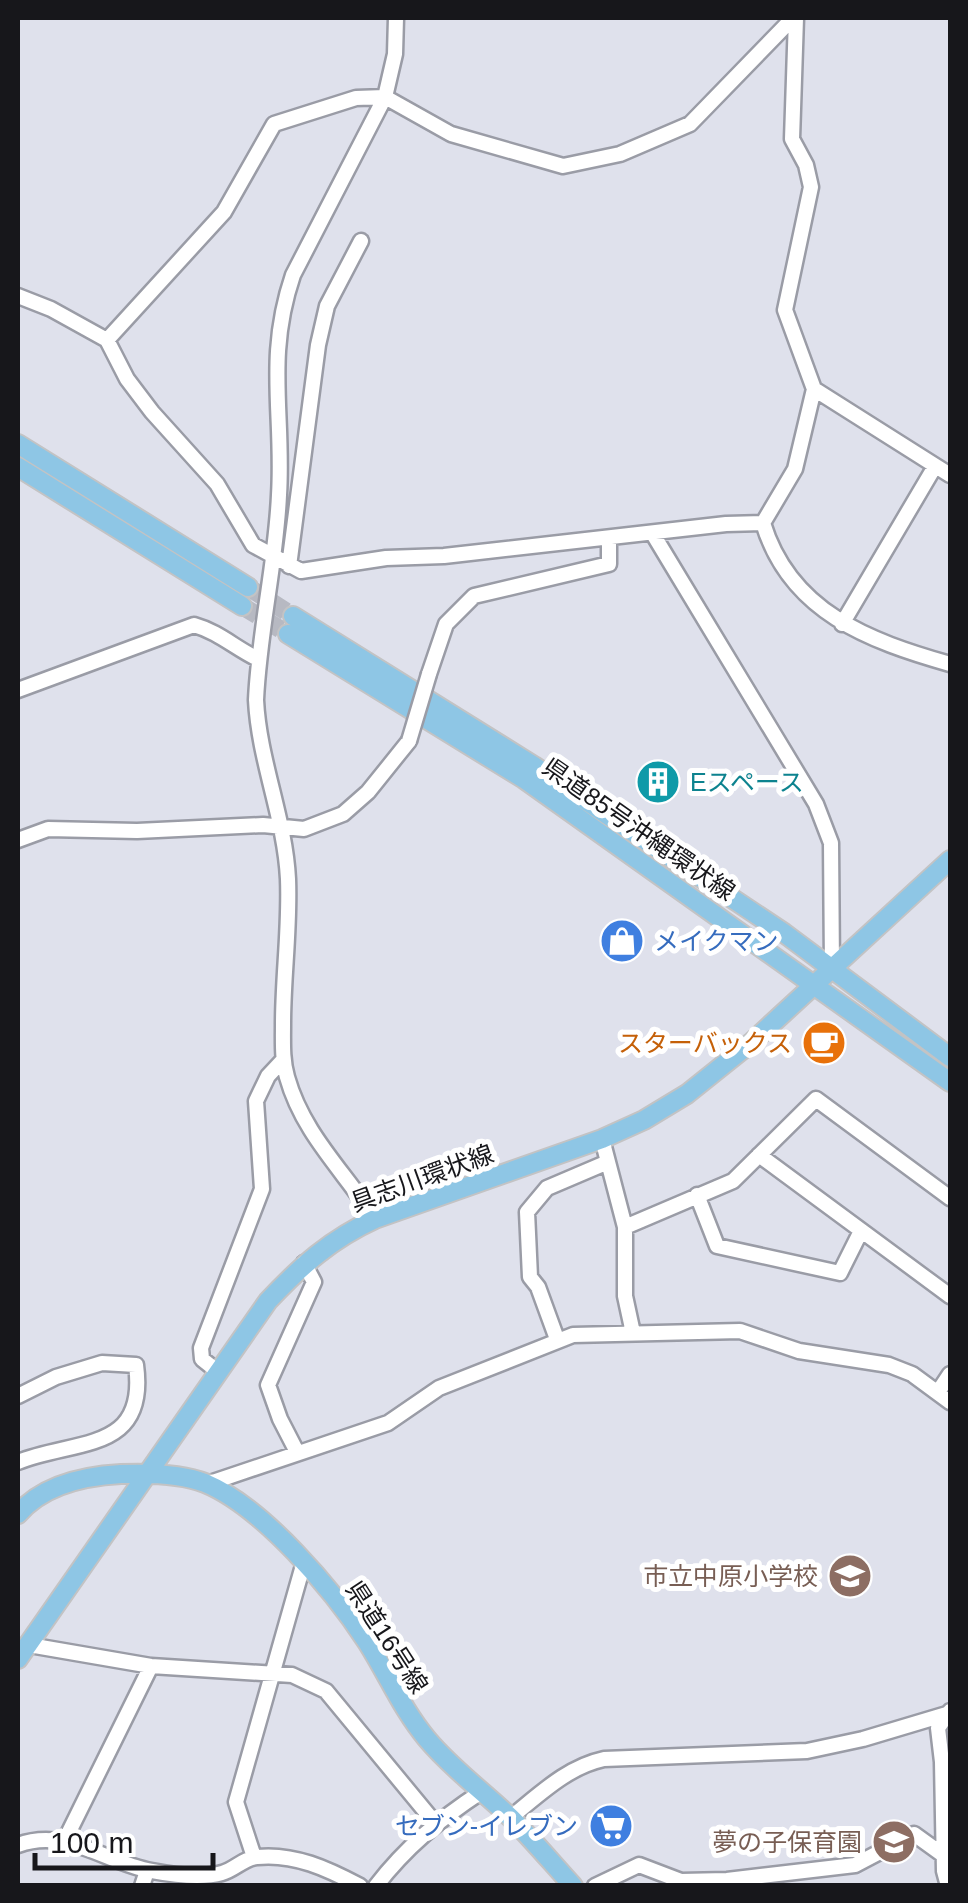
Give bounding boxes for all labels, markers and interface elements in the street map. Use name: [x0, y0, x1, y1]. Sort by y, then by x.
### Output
street label: 県道85号沖縄環状線: [538, 752, 740, 906]
building icon: Eスペース: [635, 759, 681, 805]
place label: Eスペース: [690, 768, 804, 796]
shop icon: メイクマン: [599, 918, 645, 964]
place label: メイクマン: [654, 927, 779, 955]
cafe icon: スターバックス: [801, 1020, 847, 1066]
place label: スターバックス: [618, 1029, 792, 1057]
street label: 具志川環状線: [347, 1139, 497, 1217]
school or university icon: 市立中原小学校: [827, 1553, 873, 1599]
place label: 市立中原小学校: [643, 1562, 818, 1590]
street label: 県道16号線: [340, 1576, 434, 1698]
supermarket icon: セブン-イレブン: [588, 1803, 634, 1849]
scale bar: [35, 1808, 212, 1870]
place label: セブン-イレブン: [395, 1812, 578, 1840]
school or university icon: 夢の子保育園: [871, 1819, 917, 1865]
text: 100 m: [50, 1826, 133, 1859]
place label: 夢の子保育園: [712, 1828, 862, 1856]

